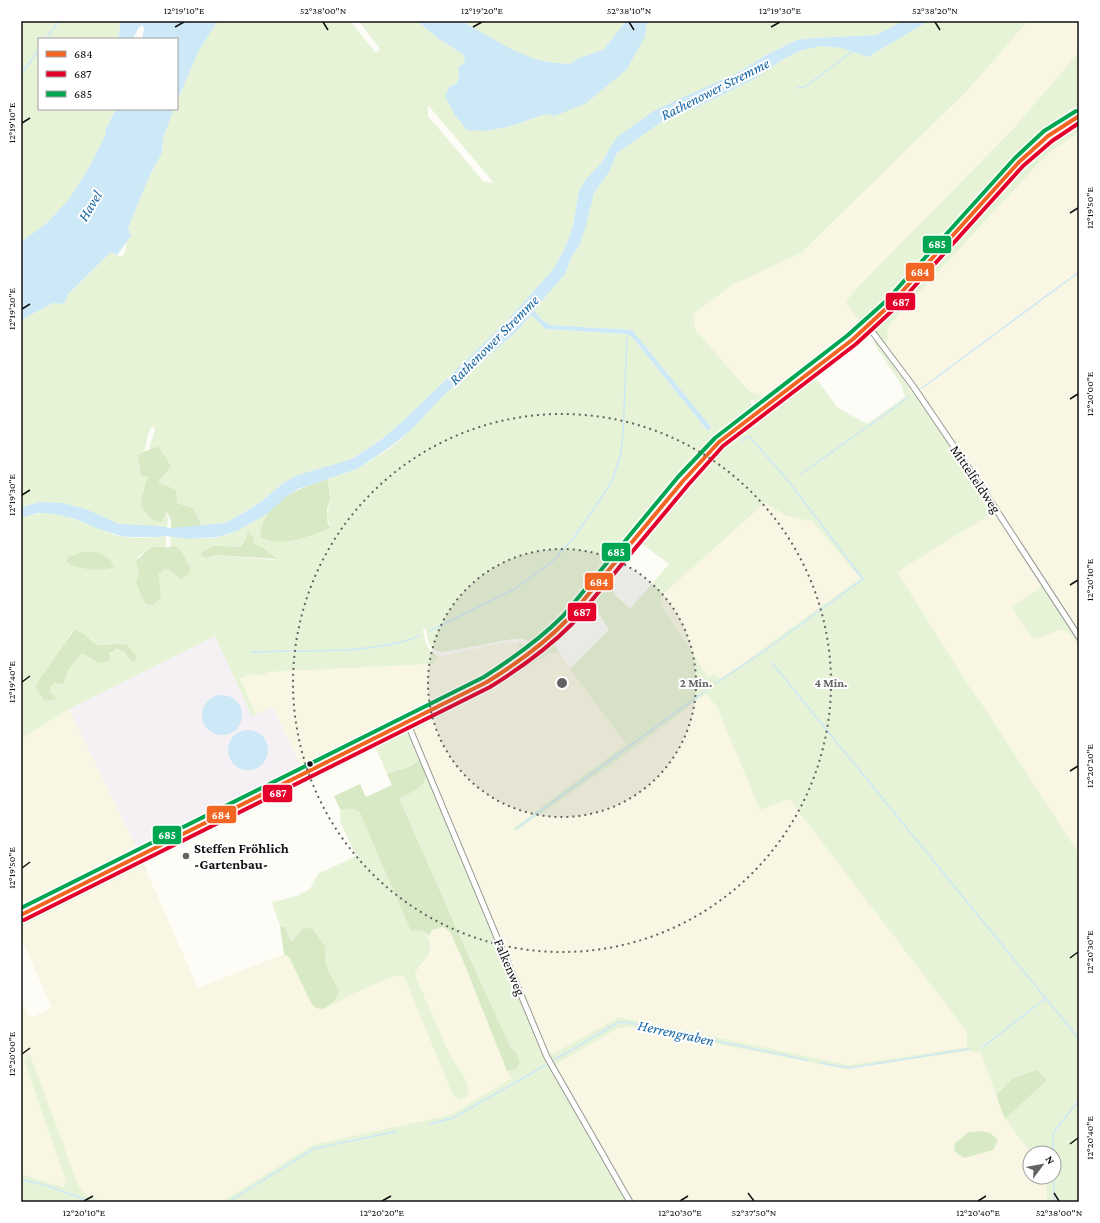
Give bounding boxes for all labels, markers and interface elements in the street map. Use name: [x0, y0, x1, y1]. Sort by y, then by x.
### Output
text: 12°19'10"E: [164, 5, 205, 16]
text: 52°38'00"N: [300, 5, 347, 16]
text: 12°19'20"E: [461, 5, 504, 16]
text: 52°38'10"N: [607, 5, 652, 16]
text: 12°19'30"E: [759, 5, 801, 16]
text: 52°38'20"N: [912, 5, 958, 16]
legend: [38, 38, 178, 110]
text: 684: [74, 47, 93, 61]
water label: Rathenower Stremme: [658, 55, 772, 123]
text: 687: [74, 67, 92, 81]
text: 685: [74, 87, 92, 101]
text: 12°19'10"E: [6, 102, 17, 143]
text: 12°19'50"E: [1084, 187, 1095, 229]
water label: Havel: [75, 188, 105, 224]
line badge: 685: [922, 235, 952, 254]
text: 685: [928, 238, 946, 250]
line badge: 684: [905, 262, 935, 282]
text: 684: [911, 266, 929, 278]
text: 12°19'20"E: [6, 287, 17, 330]
water label: Rathenower Stremme: [446, 292, 542, 388]
line badge: 687: [885, 292, 916, 311]
text: 687: [892, 296, 910, 308]
text: 12°20'00"E: [1084, 371, 1095, 416]
street label: Mittelfeldweg: [947, 442, 1005, 516]
text: 12°19'30"E: [6, 474, 17, 516]
line badge: 685: [601, 542, 631, 562]
text: 685: [607, 546, 625, 558]
text: 12°20'10"E: [1084, 558, 1095, 601]
line badge: 684: [584, 572, 614, 591]
text: 684: [590, 576, 608, 588]
line badge: 687: [567, 602, 597, 622]
text: 687: [573, 606, 591, 618]
text: 12°19'40"E: [6, 661, 17, 703]
centre of rings: [555, 676, 569, 690]
text: 2 Min.: [680, 676, 712, 690]
text: 4 Min.: [815, 676, 847, 690]
text: 12°20'20"E: [1084, 744, 1095, 788]
unlabelled marker: [305, 759, 315, 769]
line badge: 687: [262, 784, 293, 803]
text: 687: [269, 787, 287, 799]
line badge: 684: [206, 805, 237, 824]
text: 684: [212, 809, 230, 821]
line badge: 685: [152, 825, 182, 845]
text: 685: [158, 829, 176, 841]
place label: Steffen Fröhlich -Gartenbau-: [194, 840, 289, 872]
text: 12°19'50"E: [6, 847, 17, 889]
marker: Steffen Fröhlich -Gartenbau-: [181, 851, 191, 861]
text: 12°20'30"E: [1084, 930, 1095, 974]
street label: Falkenweg: [491, 936, 529, 998]
water label: Herrengraben: [636, 1017, 716, 1050]
text: 12°20'00"E: [6, 1031, 17, 1076]
text: 12°20'40"E: [1084, 1116, 1095, 1160]
north arrow: [1022, 1145, 1062, 1185]
text: N: [1043, 1153, 1058, 1166]
text: 12°20'10"E: [63, 1207, 106, 1218]
text: 12°20'20"E: [360, 1207, 404, 1218]
text: 12°20'30"E: [658, 1207, 702, 1218]
text: 52°37'50"N: [732, 1207, 777, 1218]
text: 12°20'40"E: [956, 1207, 1000, 1218]
text: 52°38'00"N: [1036, 1207, 1083, 1218]

